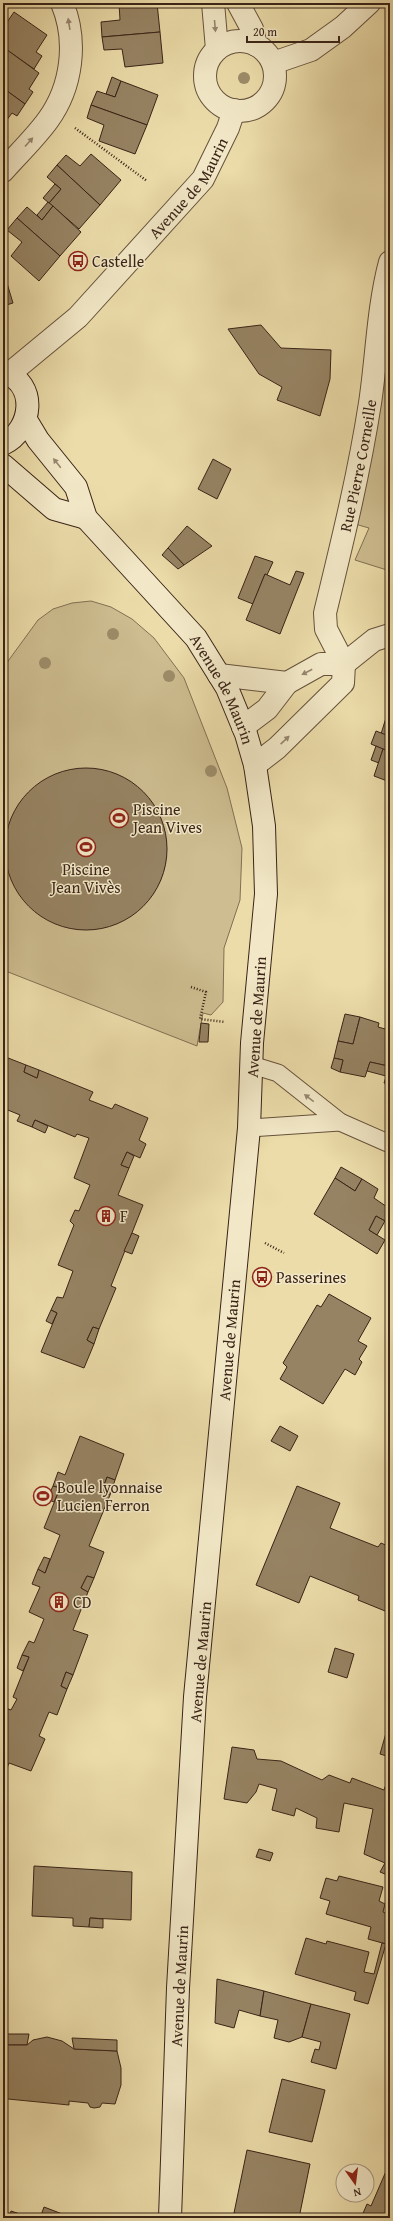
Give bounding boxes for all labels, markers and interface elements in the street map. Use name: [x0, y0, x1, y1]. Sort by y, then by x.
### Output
one-way arrow: [66, 18, 72, 30]
scale bar: [247, 18, 339, 44]
one-way arrow: [211, 20, 218, 32]
text: 20 m: [253, 23, 277, 40]
street label: Avenue de Maurin: [143, 133, 234, 244]
one-way arrow: [24, 137, 34, 147]
place label: Castelle: [92, 249, 144, 273]
bus stop icon: Castelle: [67, 250, 89, 272]
street label: Rue Pierre Corneille: [333, 398, 382, 534]
one-way arrow: [53, 458, 62, 469]
street label: Avenue de Maurin: [184, 629, 260, 747]
one-way arrow: [301, 668, 313, 675]
one-way arrow: [280, 735, 290, 745]
place label: Piscine Jean Vives: [131, 797, 202, 839]
sports icon: Piscine Jean Vives: [108, 807, 130, 829]
sports icon: Piscine Jean Vivès: [75, 836, 97, 858]
place label: Piscine Jean Vivès: [49, 857, 121, 899]
street label: Avenue de Maurin: [240, 955, 272, 1079]
one-way arrow: [304, 1093, 315, 1102]
place label: F: [120, 1204, 128, 1228]
building icon: F: [95, 1205, 117, 1227]
place label: Passerines: [276, 1265, 346, 1289]
bus stop icon: Passerines: [251, 1266, 273, 1288]
street label: Avenue de Maurin: [212, 1278, 246, 1402]
place label: Boule lyonnaise Lucien Ferron: [57, 1475, 163, 1517]
sports icon: Boule lyonnaise Lucien Ferron: [32, 1485, 54, 1507]
place label: CD: [73, 1590, 92, 1614]
building icon: CD: [48, 1591, 70, 1613]
street label: Avenue de Maurin: [183, 1600, 217, 1724]
street label: Avenue de Maurin: [164, 1925, 194, 2047]
north arrow: [335, 2163, 375, 2203]
text: N: [351, 2184, 363, 2202]

